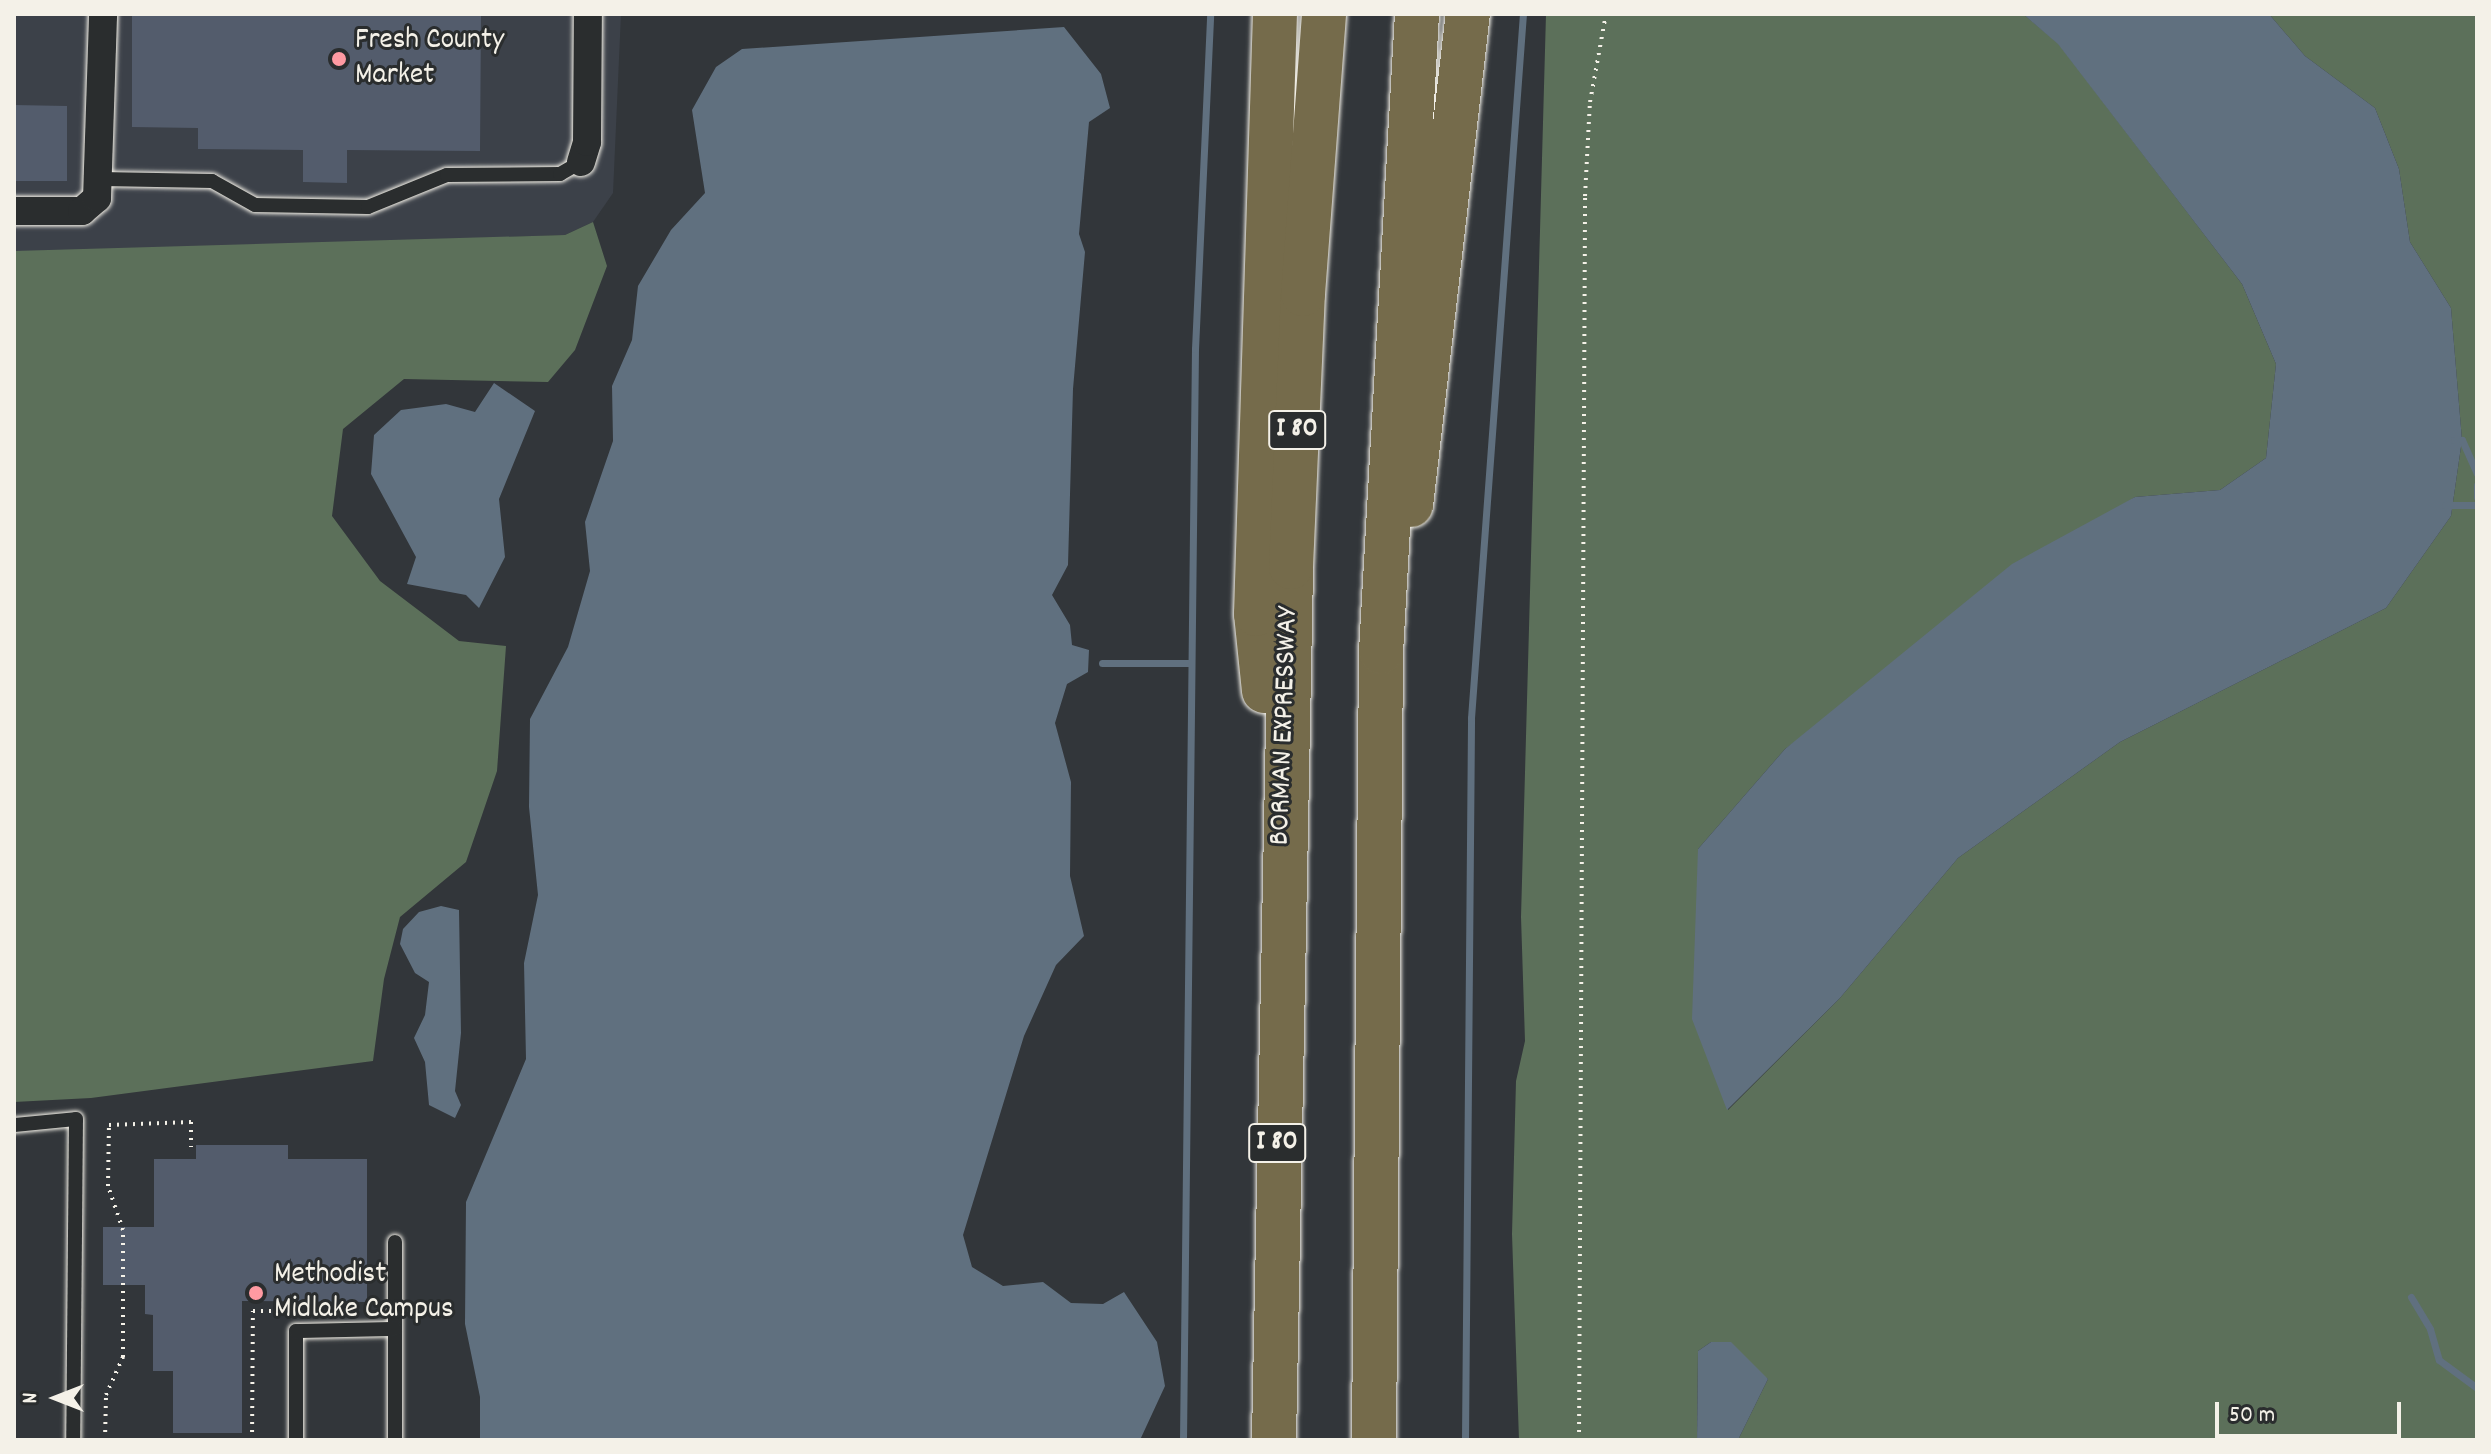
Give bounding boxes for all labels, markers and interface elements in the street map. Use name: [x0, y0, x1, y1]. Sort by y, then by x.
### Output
place label: Fresh County Market: [355, 24, 504, 94]
marker: Fresh County Market: [330, 50, 348, 68]
road number: I 80: [1267, 406, 1327, 454]
street label: BORMAN EXPRESSWAY: [1264, 606, 1308, 846]
road number: I 80: [1247, 1119, 1307, 1167]
place label: Methodist Midlake Campus: [274, 1258, 454, 1328]
marker: Methodist Midlake Campus: [245, 1282, 267, 1304]
north arrow: [16, 1358, 96, 1438]
scale bar: [2219, 1386, 2405, 1436]
text: N: [16, 1393, 47, 1403]
text: 50 m: [2229, 1399, 2275, 1433]

